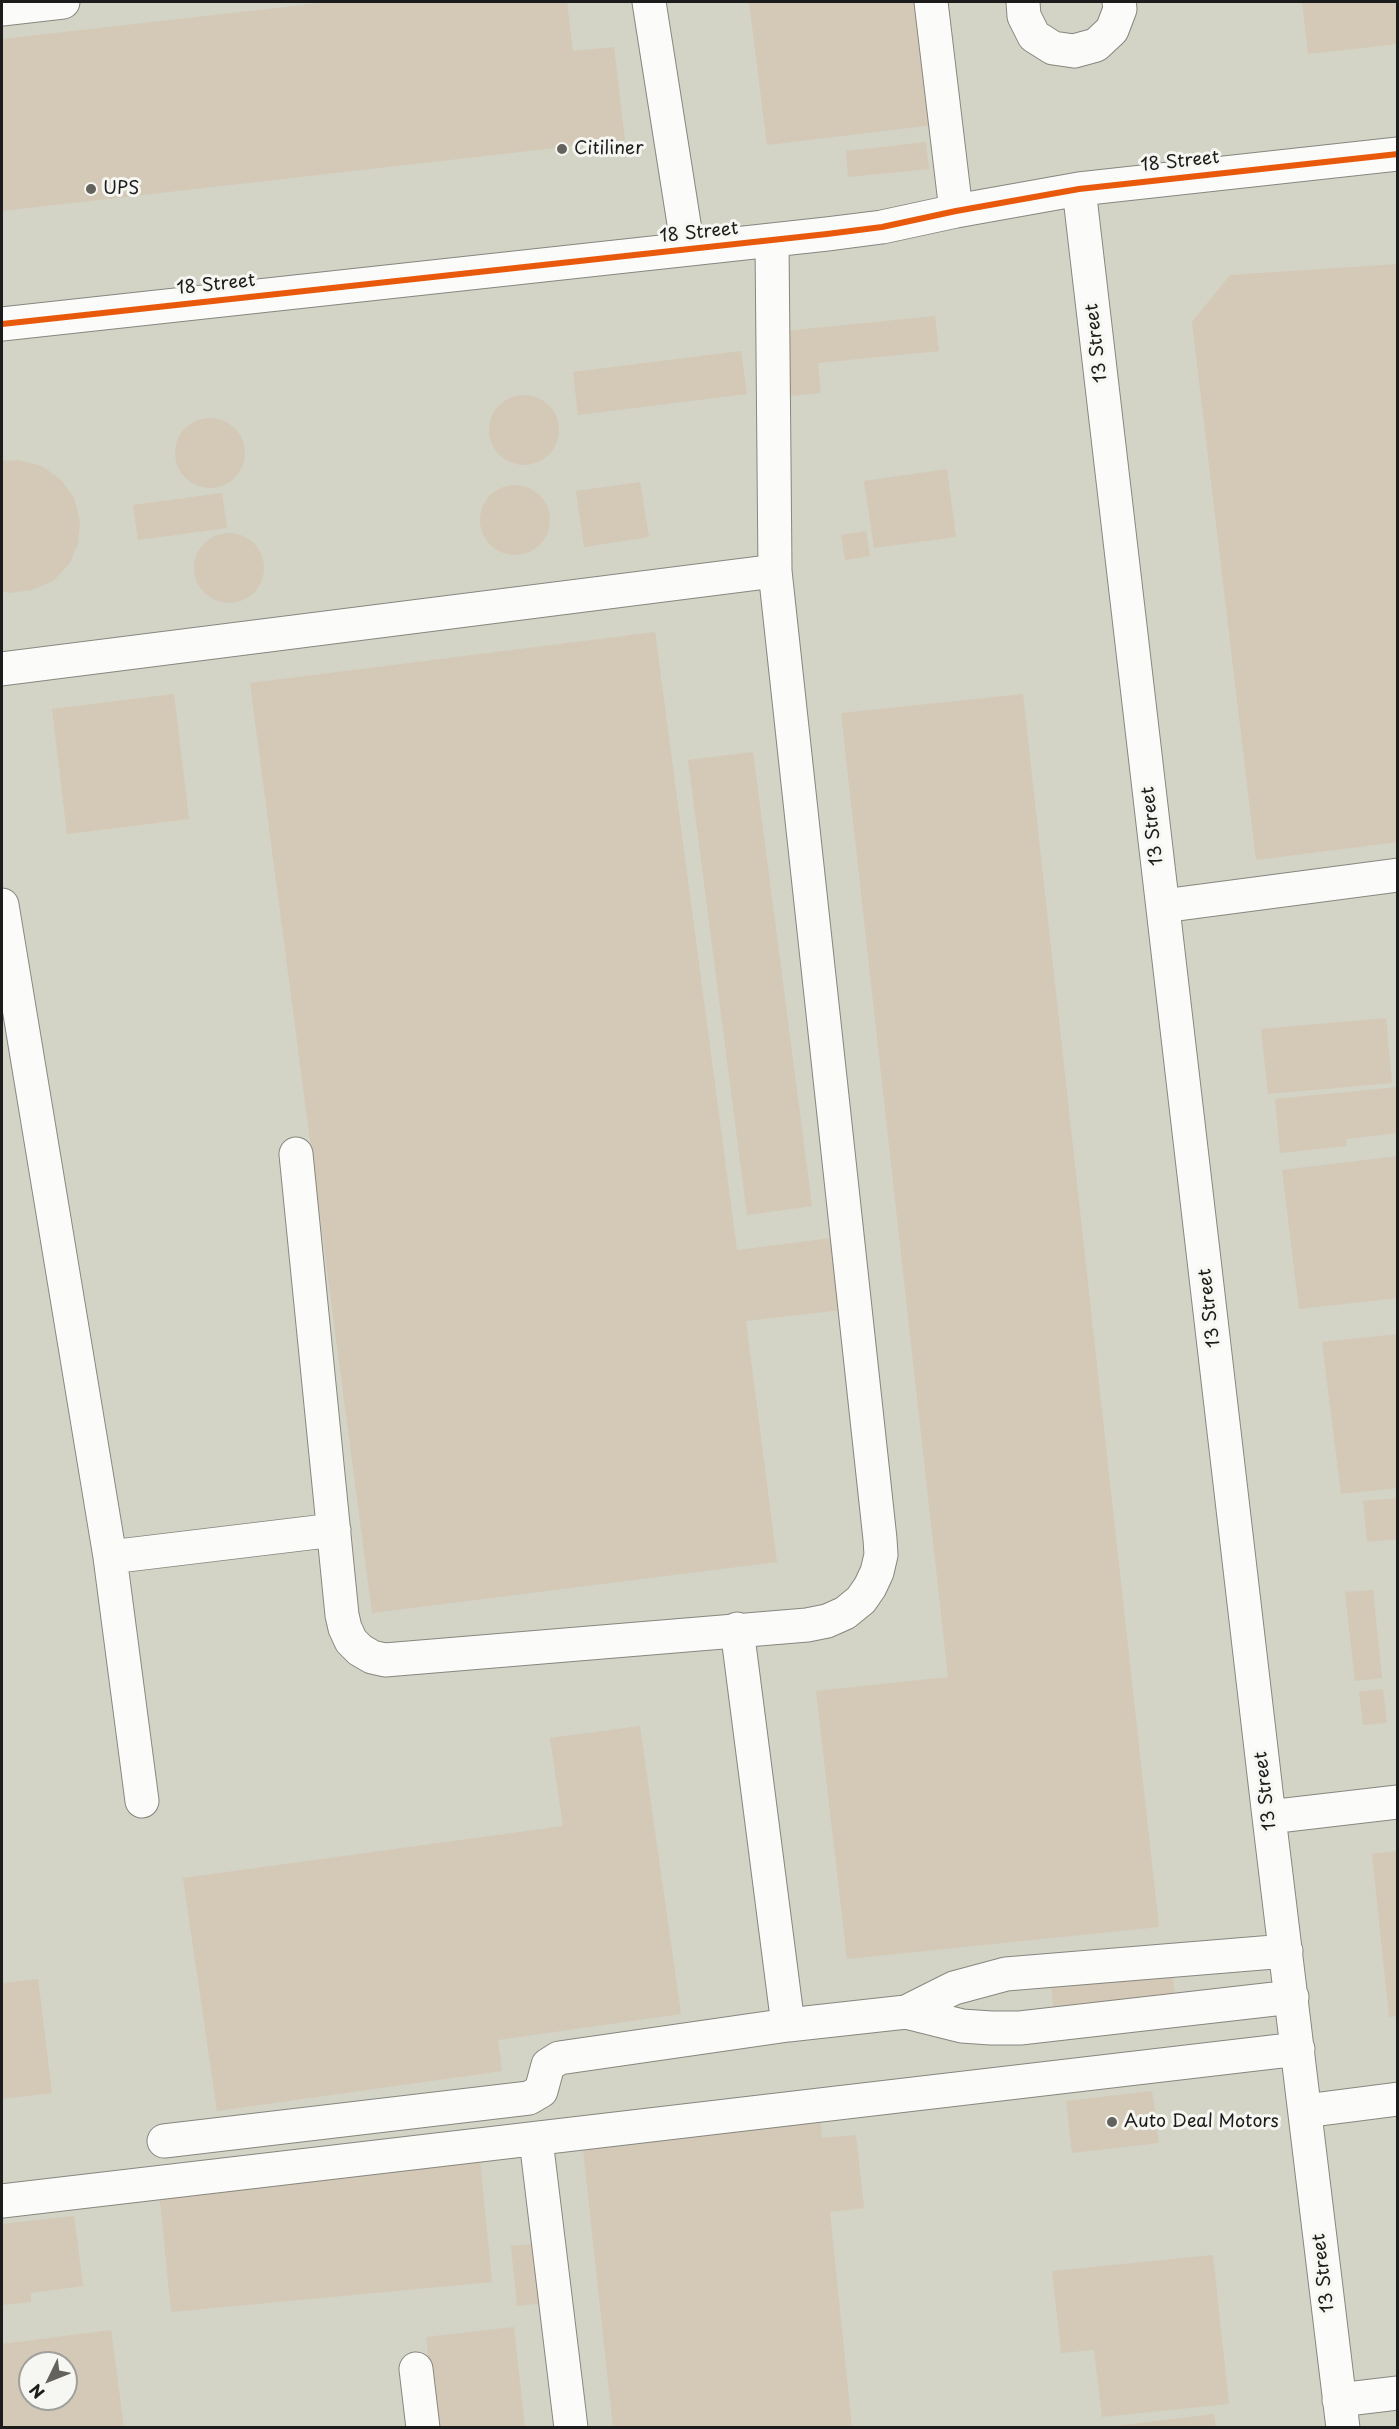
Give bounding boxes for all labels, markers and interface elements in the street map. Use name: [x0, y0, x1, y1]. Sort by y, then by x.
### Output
place label: Citiliner: [574, 138, 644, 160]
marker: Citiliner: [555, 142, 569, 156]
street label: 18 Street: [1140, 147, 1220, 177]
place label: UPS: [103, 178, 140, 200]
marker: UPS: [84, 182, 98, 196]
street label: 18 Street: [659, 218, 739, 248]
street label: 18 Street: [176, 270, 256, 300]
street label: 13 Street: [1081, 302, 1113, 384]
street label: 13 Street: [1137, 785, 1169, 867]
street label: 13 Street: [1194, 1267, 1226, 1349]
street label: 13 Street: [1250, 1750, 1282, 1832]
place label: Auto Deal Motors: [1124, 2111, 1279, 2133]
marker: Auto Deal Motors: [1105, 2115, 1119, 2129]
street label: 13 Street: [1308, 2232, 1340, 2314]
north arrow: [18, 2351, 78, 2411]
text: N: [23, 2379, 49, 2405]

